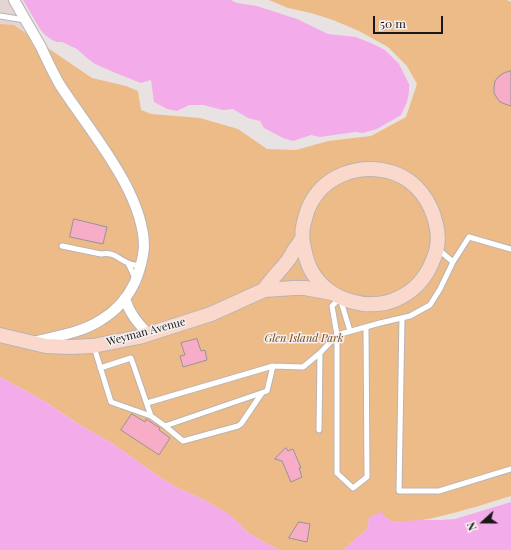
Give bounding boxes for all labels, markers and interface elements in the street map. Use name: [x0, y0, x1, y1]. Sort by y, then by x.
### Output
scale bar: [375, 8, 445, 34]
text: 50 m: [380, 15, 406, 31]
street label: Weyman Avenue: [105, 315, 187, 349]
park label: Glen Island Park: [265, 332, 343, 346]
north arrow: [463, 502, 503, 542]
text: N: [463, 520, 480, 533]

